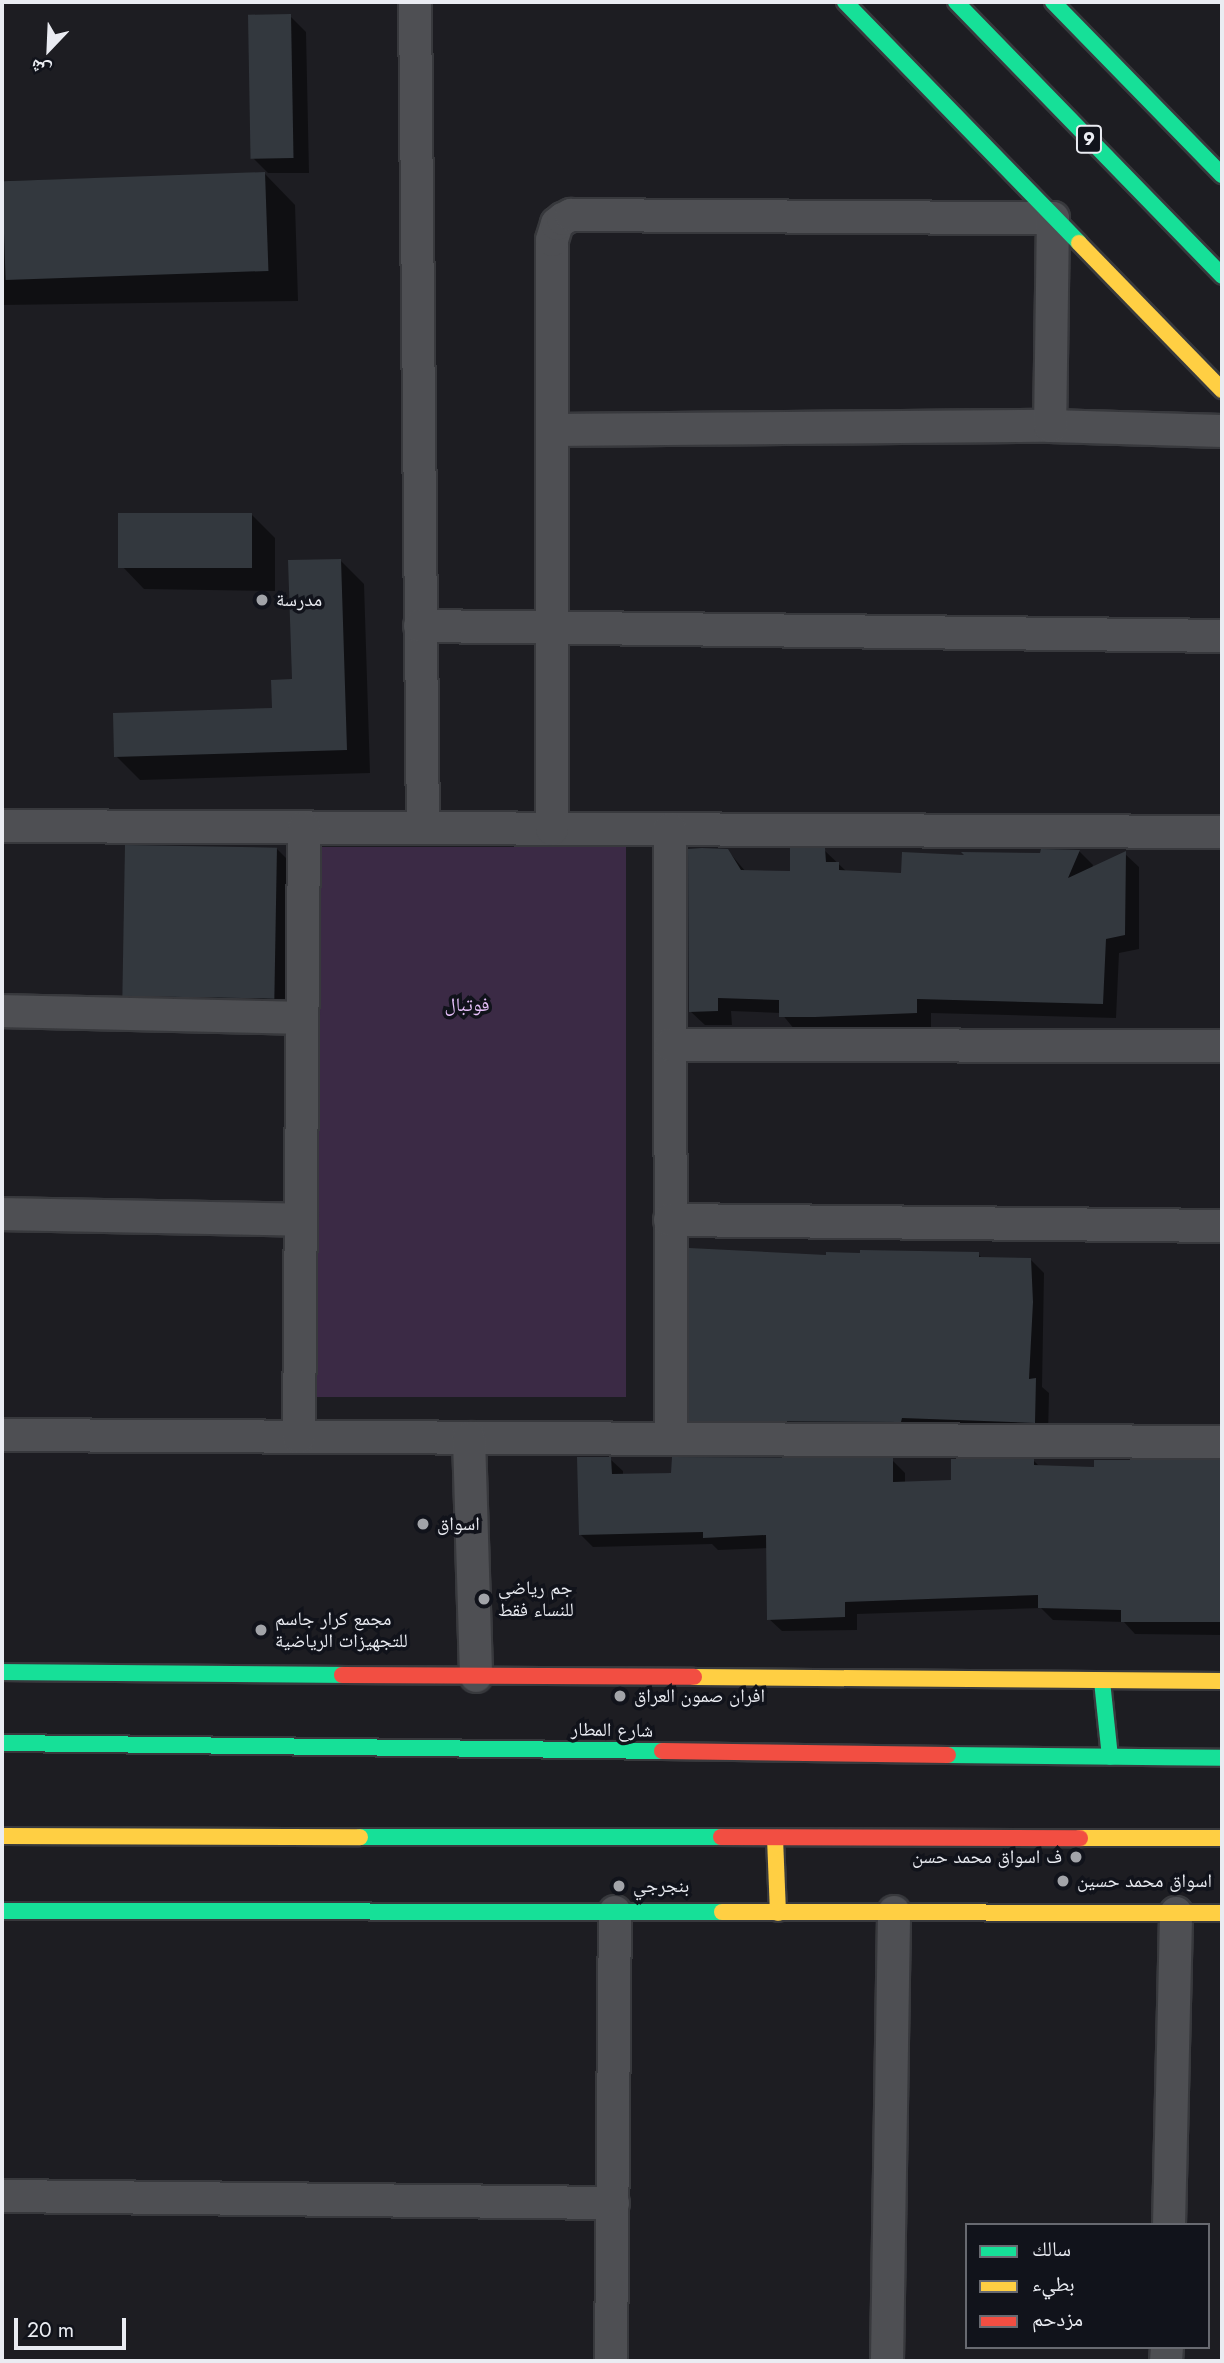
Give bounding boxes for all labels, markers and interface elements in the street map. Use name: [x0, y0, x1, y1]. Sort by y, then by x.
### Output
north arrow: [14, 14, 84, 84]
text: ش: [26, 52, 55, 85]
road number: 9: [1075, 124, 1103, 154]
place label: مدرسة: [276, 589, 322, 611]
marker: مدرسة: [254, 592, 270, 608]
park label: فوتبال: [444, 994, 490, 1016]
place label: اسواق: [437, 1513, 480, 1535]
marker: اسواق: [415, 1516, 431, 1532]
place label: جم رياضي للنساء فقط: [498, 1577, 574, 1621]
marker: جم رياضي للنساء فقط: [476, 1591, 492, 1607]
place label: مجمع كرار جاسم للتجهيزات الرياضية: [275, 1608, 408, 1652]
marker: مجمع كرار جاسم للتجهيزات الرياضية: [253, 1622, 269, 1638]
place label: افران صمون العراق: [634, 1685, 765, 1707]
marker: افران صمون العراق: [612, 1688, 628, 1704]
street label: شارع المطار: [571, 1718, 653, 1742]
place label: ف اسواق محمد حسن: [912, 1846, 1062, 1868]
marker: ف اسواق محمد حسن: [1068, 1849, 1084, 1865]
place label: اسواق محمد حسين: [1077, 1870, 1212, 1892]
marker: اسواق محمد حسين: [1055, 1873, 1071, 1889]
place label: بنجرجي: [633, 1875, 689, 1897]
marker: بنجرجي: [611, 1878, 627, 1894]
legend: [965, 2223, 1210, 2349]
text: سالك: [1032, 2234, 1071, 2264]
text: بطيء: [1032, 2269, 1075, 2299]
scale bar: [18, 2304, 130, 2348]
text: مزدحم: [1032, 2304, 1083, 2334]
text: 20 m: [27, 2315, 74, 2345]

